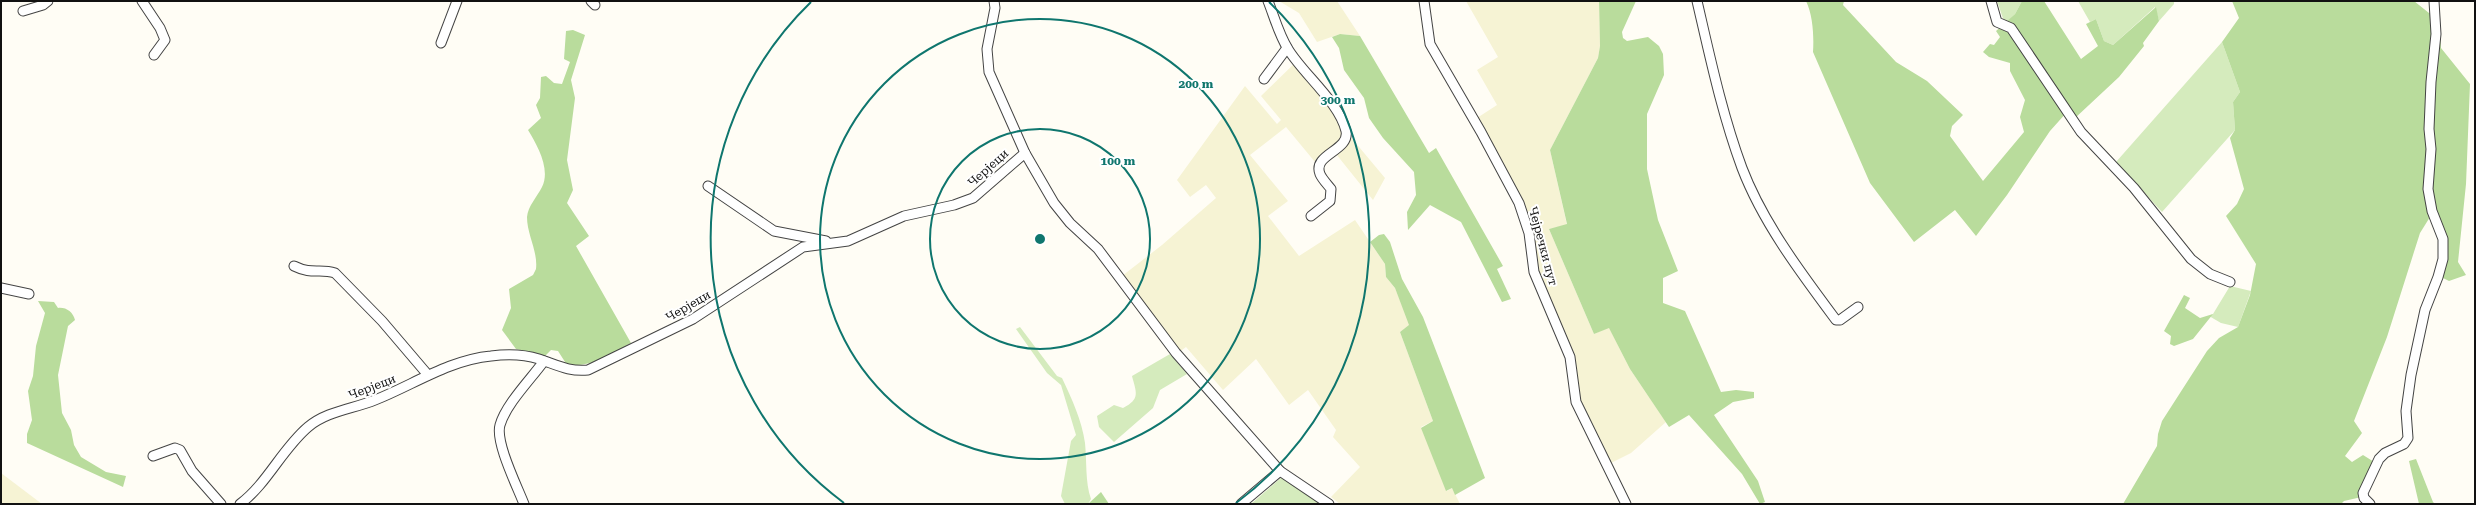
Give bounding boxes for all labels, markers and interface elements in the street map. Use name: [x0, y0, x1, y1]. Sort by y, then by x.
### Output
text: 200 m: [1179, 77, 1214, 91]
text: 300 m: [1321, 93, 1356, 107]
street label: Черјеци: [965, 146, 1011, 190]
text: 100 m: [1101, 154, 1136, 168]
street label: Чејречки пут: [1526, 205, 1560, 287]
centre of rings: [1033, 232, 1047, 246]
street label: Черјеци: [663, 288, 713, 324]
street label: Черјеци: [346, 372, 398, 402]

